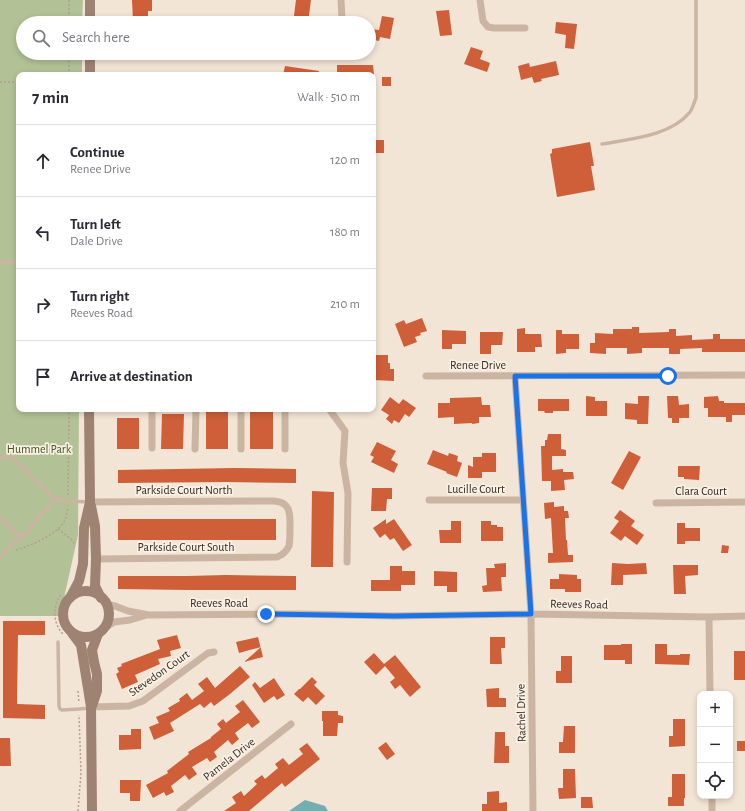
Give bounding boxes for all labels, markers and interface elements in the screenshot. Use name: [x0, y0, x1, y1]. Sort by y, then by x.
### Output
search box: [16, 16, 376, 60]
icon: search: [30, 27, 52, 49]
text: Search here: [62, 30, 130, 45]
text: 7 min: [32, 89, 69, 106]
text: Walk · 510 m: [297, 91, 360, 104]
text: Continue: [70, 145, 125, 160]
icon: ahead: [32, 150, 54, 172]
text: 120 m: [330, 154, 360, 167]
text: Renee Drive: [70, 163, 131, 176]
text: Turn left: [70, 217, 121, 232]
icon: left: [32, 222, 54, 244]
text: 180 m: [330, 226, 360, 239]
text: Dale Drive: [70, 235, 123, 248]
text: Turn right: [70, 289, 129, 304]
icon: right: [32, 294, 54, 316]
text: 210 m: [330, 298, 360, 311]
text: Reeves Road: [70, 307, 133, 320]
street label: Renee Drive: [450, 359, 506, 371]
icon: arrive: [32, 366, 54, 388]
route start: [659, 367, 677, 385]
text: Arrive at destination: [70, 369, 193, 384]
park label: Hummel Park: [7, 443, 72, 455]
street label: Lucille Court: [447, 483, 505, 495]
street label: Parkside Court North: [135, 484, 233, 496]
street label: Clara Court: [675, 485, 727, 497]
street label: Parkside Court South: [138, 541, 234, 553]
street label: Reeves Road: [190, 597, 248, 609]
street label: Reeves Road: [550, 597, 608, 611]
route end: [257, 605, 275, 623]
street label: Stevedon Court: [126, 648, 192, 698]
street label: Rachel Drive: [514, 684, 528, 742]
map controls: [697, 691, 733, 799]
button: +: [697, 691, 733, 727]
button: −: [697, 727, 733, 763]
street label: Pamela Drive: [201, 735, 257, 783]
button: locate: [697, 763, 733, 799]

